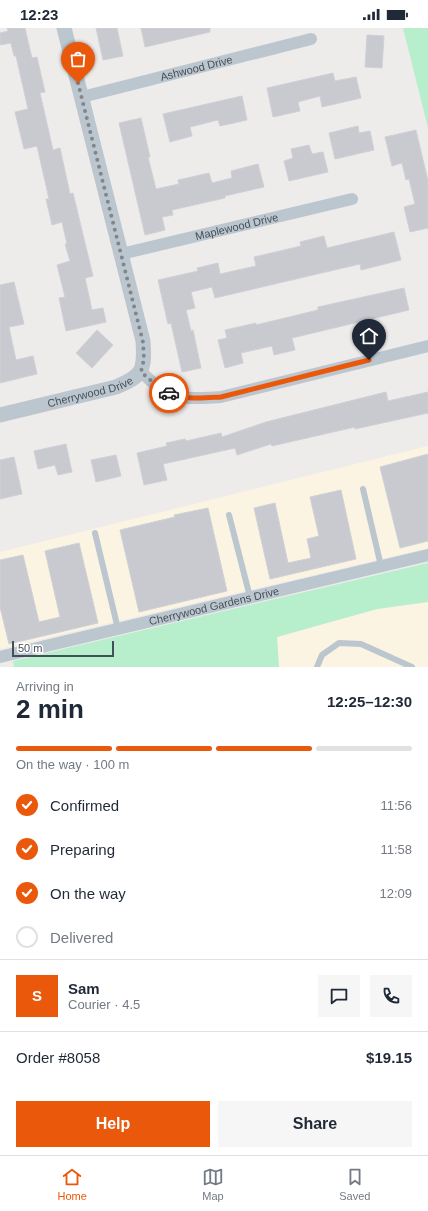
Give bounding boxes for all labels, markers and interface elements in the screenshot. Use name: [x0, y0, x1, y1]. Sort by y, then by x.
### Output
text: 12:23: [20, 6, 58, 23]
pin: [61, 42, 95, 83]
icon: bag: [67, 48, 89, 70]
street label: Ashwood Drive: [159, 53, 234, 83]
street label: Maplewood Drive: [194, 211, 280, 242]
pin: [352, 319, 386, 360]
icon: home: [358, 325, 380, 347]
courier: [149, 373, 189, 413]
street label: Cherrywood Drive: [46, 374, 135, 409]
icon: car: [158, 382, 180, 404]
street label: Cherrywood Gardens Drive: [148, 585, 280, 627]
scale bar: [12, 639, 114, 658]
text: 50 m: [18, 642, 42, 654]
text: Arriving in: [16, 679, 74, 694]
text: 12:25–12:30: [327, 693, 412, 710]
text: 2 min: [16, 694, 84, 724]
text: On the way · 100 m: [16, 757, 129, 772]
icon: check: [16, 794, 38, 816]
text: Confirmed: [50, 797, 119, 814]
text: 11:56: [380, 798, 412, 813]
icon: check: [16, 838, 38, 860]
text: Preparing: [50, 841, 115, 858]
text: 11:58: [380, 842, 412, 857]
icon: check: [16, 882, 38, 904]
text: On the way: [50, 885, 126, 902]
text: 12:09: [379, 886, 412, 901]
text: Delivered: [50, 929, 113, 946]
button: chat: [318, 975, 360, 1017]
button: phone: [370, 975, 412, 1017]
text: Sam: [68, 980, 100, 997]
text: S: [32, 987, 42, 1004]
text: Courier · 4.5: [68, 997, 140, 1012]
text: Order #8058: [16, 1049, 100, 1066]
text: $19.15: [366, 1049, 412, 1066]
button: Help: [16, 1101, 210, 1147]
button: Share: [218, 1101, 412, 1147]
tab: Home: [58, 1166, 87, 1202]
tab: Map: [202, 1166, 224, 1202]
tab: Saved: [339, 1166, 370, 1202]

